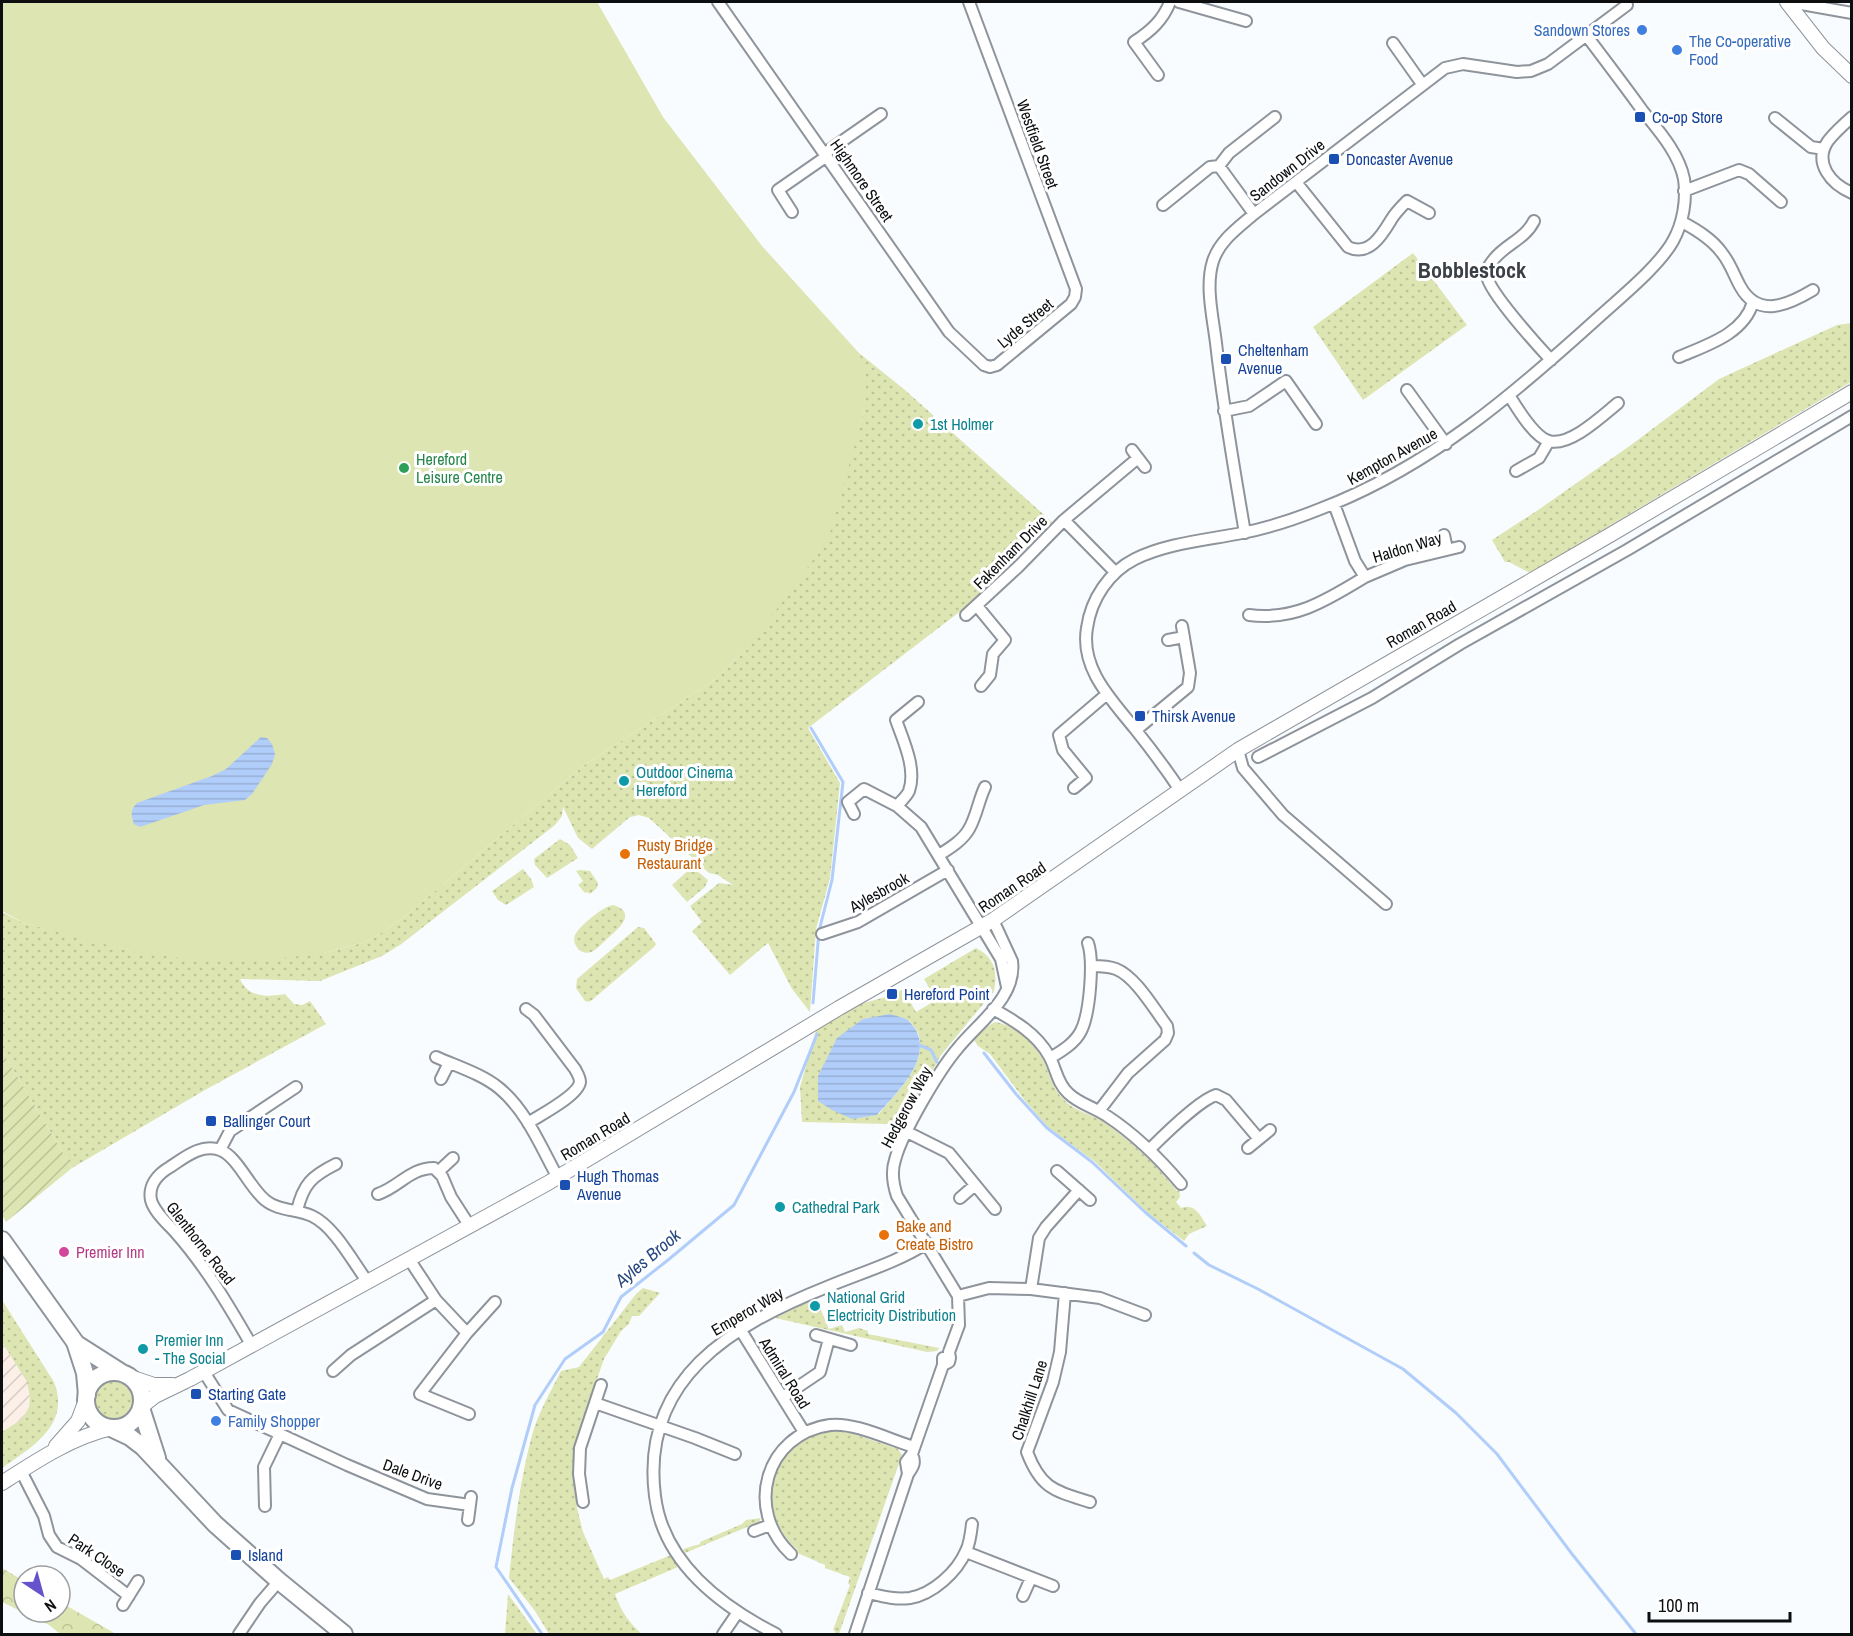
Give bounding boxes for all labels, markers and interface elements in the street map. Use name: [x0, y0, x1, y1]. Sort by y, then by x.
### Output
place label: Sandown Stores: [1534, 19, 1630, 41]
marker: Sandown Stores: [1635, 23, 1649, 37]
place label: The Co-operative Food: [1689, 30, 1791, 70]
marker: The Co-operative Food: [1670, 43, 1684, 57]
street label: Westfield Street: [1012, 96, 1064, 192]
place label: Co-op Store: [1652, 106, 1723, 128]
marker: Co-op Store: [1633, 110, 1647, 124]
street label: Highmore Street: [825, 134, 899, 226]
street label: Sandown Drive: [1245, 134, 1329, 206]
place label: Doncaster Avenue: [1346, 148, 1453, 170]
marker: Doncaster Avenue: [1327, 152, 1341, 166]
district label: Bobblestock: [1418, 255, 1527, 285]
street label: Lyde Street: [992, 293, 1058, 353]
place label: Cheltenham Avenue: [1237, 339, 1309, 379]
marker: Cheltenham Avenue: [1219, 352, 1233, 366]
place label: 1st Holmer: [930, 413, 994, 435]
marker: 1st Holmer: [911, 417, 925, 431]
street label: Kempton Avenue: [1343, 422, 1441, 490]
place label: Hereford Leisure Centre: [416, 448, 503, 488]
marker: Hereford Leisure Centre: [397, 461, 411, 475]
street label: Fakenham Drive: [968, 510, 1052, 594]
street label: Haldon Way: [1370, 526, 1445, 568]
street label: Roman Road: [1382, 595, 1460, 653]
place label: Thirsk Avenue: [1152, 705, 1236, 727]
marker: Thirsk Avenue: [1133, 709, 1147, 723]
place label: Outdoor Cinema Hereford: [636, 761, 734, 801]
marker: Outdoor Cinema Hereford: [617, 774, 631, 788]
place label: Rusty Bridge Restaurant: [637, 834, 713, 874]
marker: Rusty Bridge Restaurant: [618, 847, 632, 861]
street label: Roman Road: [974, 856, 1050, 918]
street label: Aylesbrook: [845, 866, 913, 918]
place label: Hereford Point: [904, 983, 990, 1005]
marker: Hereford Point: [885, 987, 899, 1001]
street label: Hedgerow Way: [875, 1062, 937, 1152]
street label: Roman Road: [556, 1107, 634, 1165]
place label: Ballinger Court: [223, 1110, 311, 1132]
marker: Ballinger Court: [204, 1114, 218, 1128]
place label: Hugh Thomas Avenue: [576, 1165, 659, 1205]
marker: Hugh Thomas Avenue: [558, 1178, 572, 1192]
place label: Cathedral Park: [792, 1196, 880, 1218]
street label: Glenthorne Road: [162, 1197, 240, 1289]
marker: Cathedral Park: [773, 1200, 787, 1214]
place label: Bake and Create Bistro: [896, 1215, 973, 1255]
water label: Ayles Brook: [609, 1222, 686, 1293]
marker: Bake and Create Bistro: [877, 1228, 891, 1242]
place label: Premier Inn: [76, 1241, 145, 1263]
marker: Premier Inn: [57, 1245, 71, 1259]
street label: Emperor Way: [707, 1281, 787, 1340]
place label: National Grid Electricity Distribution: [827, 1286, 956, 1326]
marker: National Grid Electricity Distribution: [808, 1299, 822, 1313]
place label: Premier Inn - The Social: [155, 1329, 226, 1369]
street label: Admiral Road: [754, 1332, 816, 1413]
marker: Premier Inn - The Social: [136, 1342, 150, 1356]
street label: Chalkhill Lane: [1006, 1357, 1052, 1443]
place label: Starting Gate: [208, 1383, 286, 1405]
marker: Starting Gate: [189, 1387, 203, 1401]
place label: Family Shopper: [228, 1410, 321, 1432]
marker: Family Shopper: [209, 1414, 223, 1428]
street label: Dale Drive: [380, 1453, 446, 1495]
street label: Park Close: [64, 1528, 130, 1582]
place label: Island: [248, 1544, 283, 1566]
marker: Island: [229, 1548, 243, 1562]
north arrow: [12, 1564, 72, 1624]
scale bar: [1649, 1585, 1790, 1623]
text: 100 m: [1658, 1593, 1699, 1618]
text: N: [41, 1594, 61, 1618]

